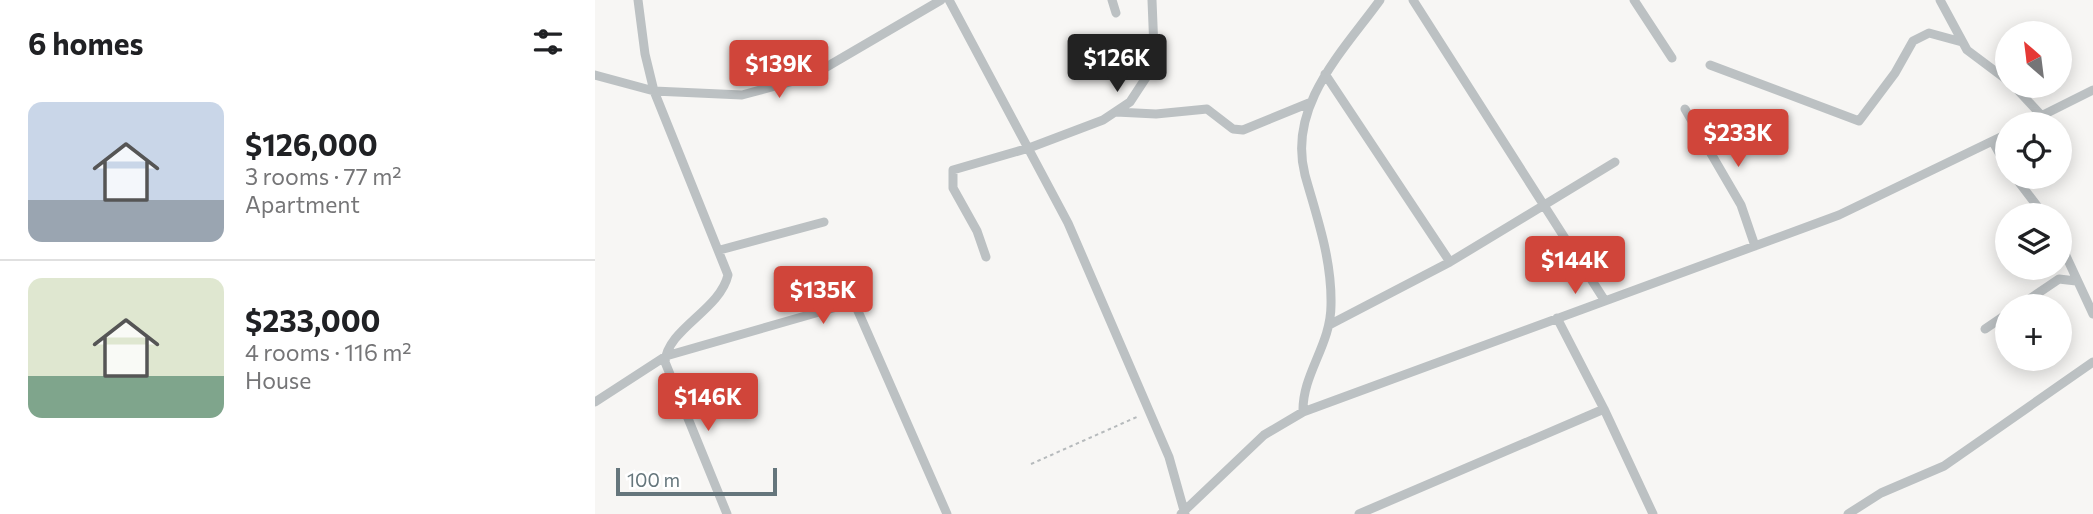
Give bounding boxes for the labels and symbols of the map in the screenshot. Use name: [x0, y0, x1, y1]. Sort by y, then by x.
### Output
north arrow: [1995, 21, 2072, 98]
pin: $126K: [1068, 34, 1166, 94]
pin: $139K: [730, 41, 828, 100]
pin: $233K: [1689, 110, 1787, 169]
pin: $144K: [1526, 236, 1624, 296]
pin: $135K: [774, 266, 872, 326]
pin: $146K: [659, 374, 757, 433]
scale bar: [616, 465, 777, 497]

